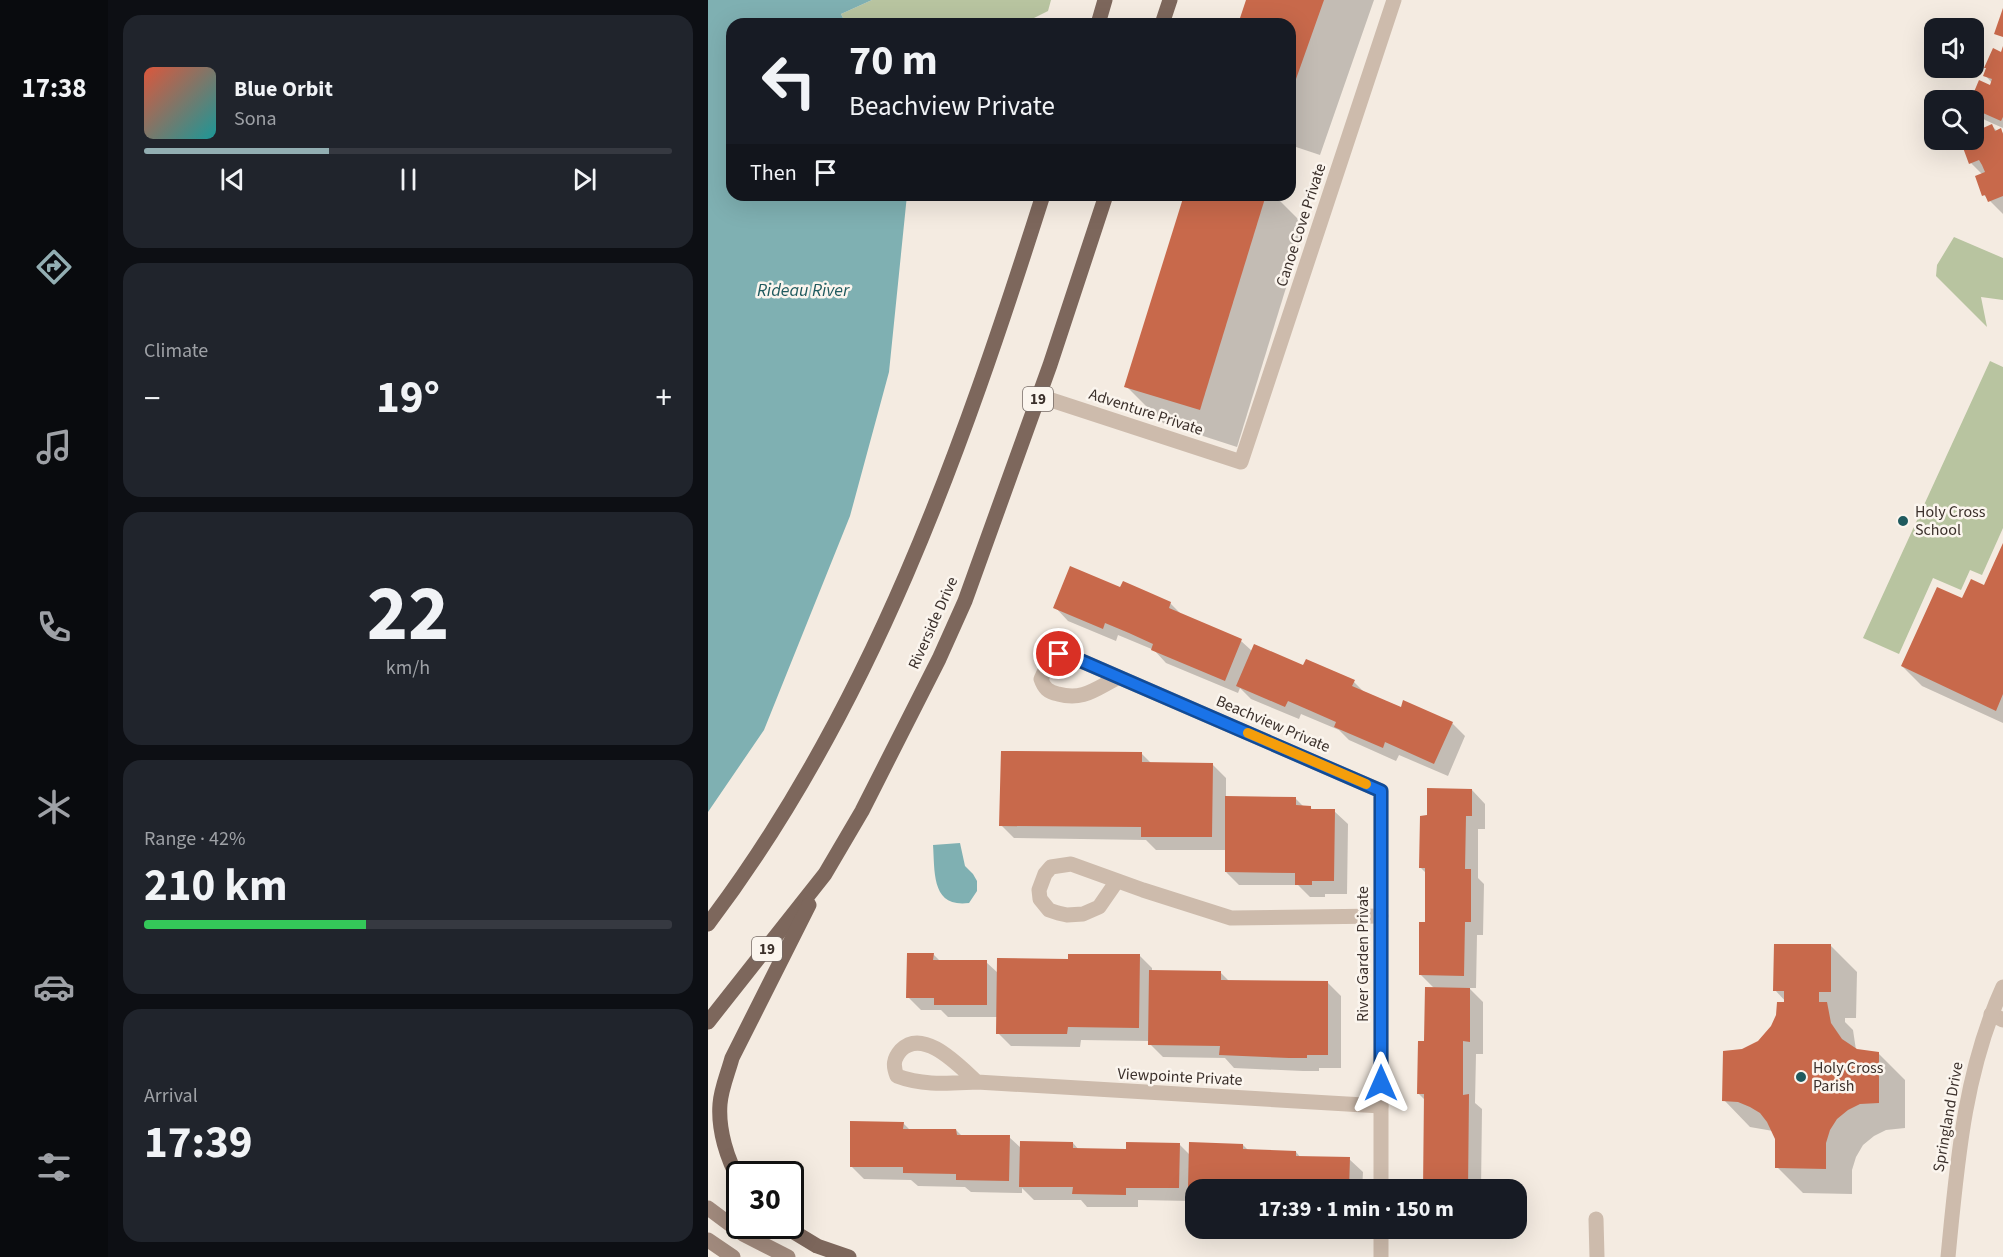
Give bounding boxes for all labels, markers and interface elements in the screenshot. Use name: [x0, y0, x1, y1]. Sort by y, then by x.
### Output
map controls: [1924, 18, 1984, 150]
button: sound: [1924, 18, 1984, 78]
text: 70 m: [849, 31, 938, 91]
icon: left: [750, 42, 828, 120]
text: 17:38: [21, 69, 87, 108]
text: Blue Orbit: [234, 73, 333, 105]
text: Beachview Private: [849, 87, 1055, 126]
button: search: [1924, 90, 1984, 150]
text: Sona: [234, 105, 277, 133]
icon: arrive: [809, 156, 842, 189]
text: Then: [750, 157, 797, 189]
street label: Canoe Cove Private: [1271, 160, 1331, 290]
icon: previous: [216, 163, 249, 196]
icon: pause: [392, 163, 425, 196]
icon: next: [568, 163, 601, 196]
icon: directions: [33, 246, 75, 288]
water label: Rideau River: [757, 278, 850, 303]
text: Climate: [144, 337, 208, 365]
text: 19°: [376, 366, 440, 430]
text: −: [144, 375, 160, 422]
text: +: [656, 375, 672, 422]
street label: Adventure Private: [1086, 383, 1206, 441]
road number: 19: [1023, 387, 1053, 411]
icon: music: [33, 426, 75, 468]
place label: Holy Cross School: [1915, 501, 1986, 541]
marker: Holy Cross School: [1896, 514, 1910, 528]
text: 22: [367, 559, 449, 670]
street label: Riverside Drive: [903, 573, 963, 673]
icon: phone: [33, 606, 75, 648]
pin: [1033, 628, 1084, 679]
icon: arrive: [1042, 637, 1075, 670]
text: km/h: [386, 654, 430, 682]
street label: Beachview Private: [1213, 690, 1333, 758]
icon: climate: [33, 786, 75, 828]
text: Range · 42%: [144, 825, 245, 853]
text: 210 km: [144, 854, 288, 918]
street label: River Garden Private: [1352, 886, 1374, 1022]
road number: 19: [752, 937, 782, 961]
icon: car: [33, 966, 75, 1008]
position arrow: [1349, 1051, 1413, 1115]
place label: Holy Cross Parish: [1813, 1057, 1884, 1097]
street label: Springland Drive: [1927, 1060, 1969, 1174]
street label: Viewpointe Private: [1117, 1063, 1243, 1091]
marker: Holy Cross Parish: [1794, 1070, 1808, 1084]
text: Arrival: [144, 1082, 198, 1110]
text: 17:39: [144, 1111, 253, 1175]
icon: filters: [33, 1146, 75, 1188]
speed limit sign: 30: [726, 1161, 804, 1239]
text: 17:39 · 1 min · 150 m: [1258, 1193, 1454, 1225]

